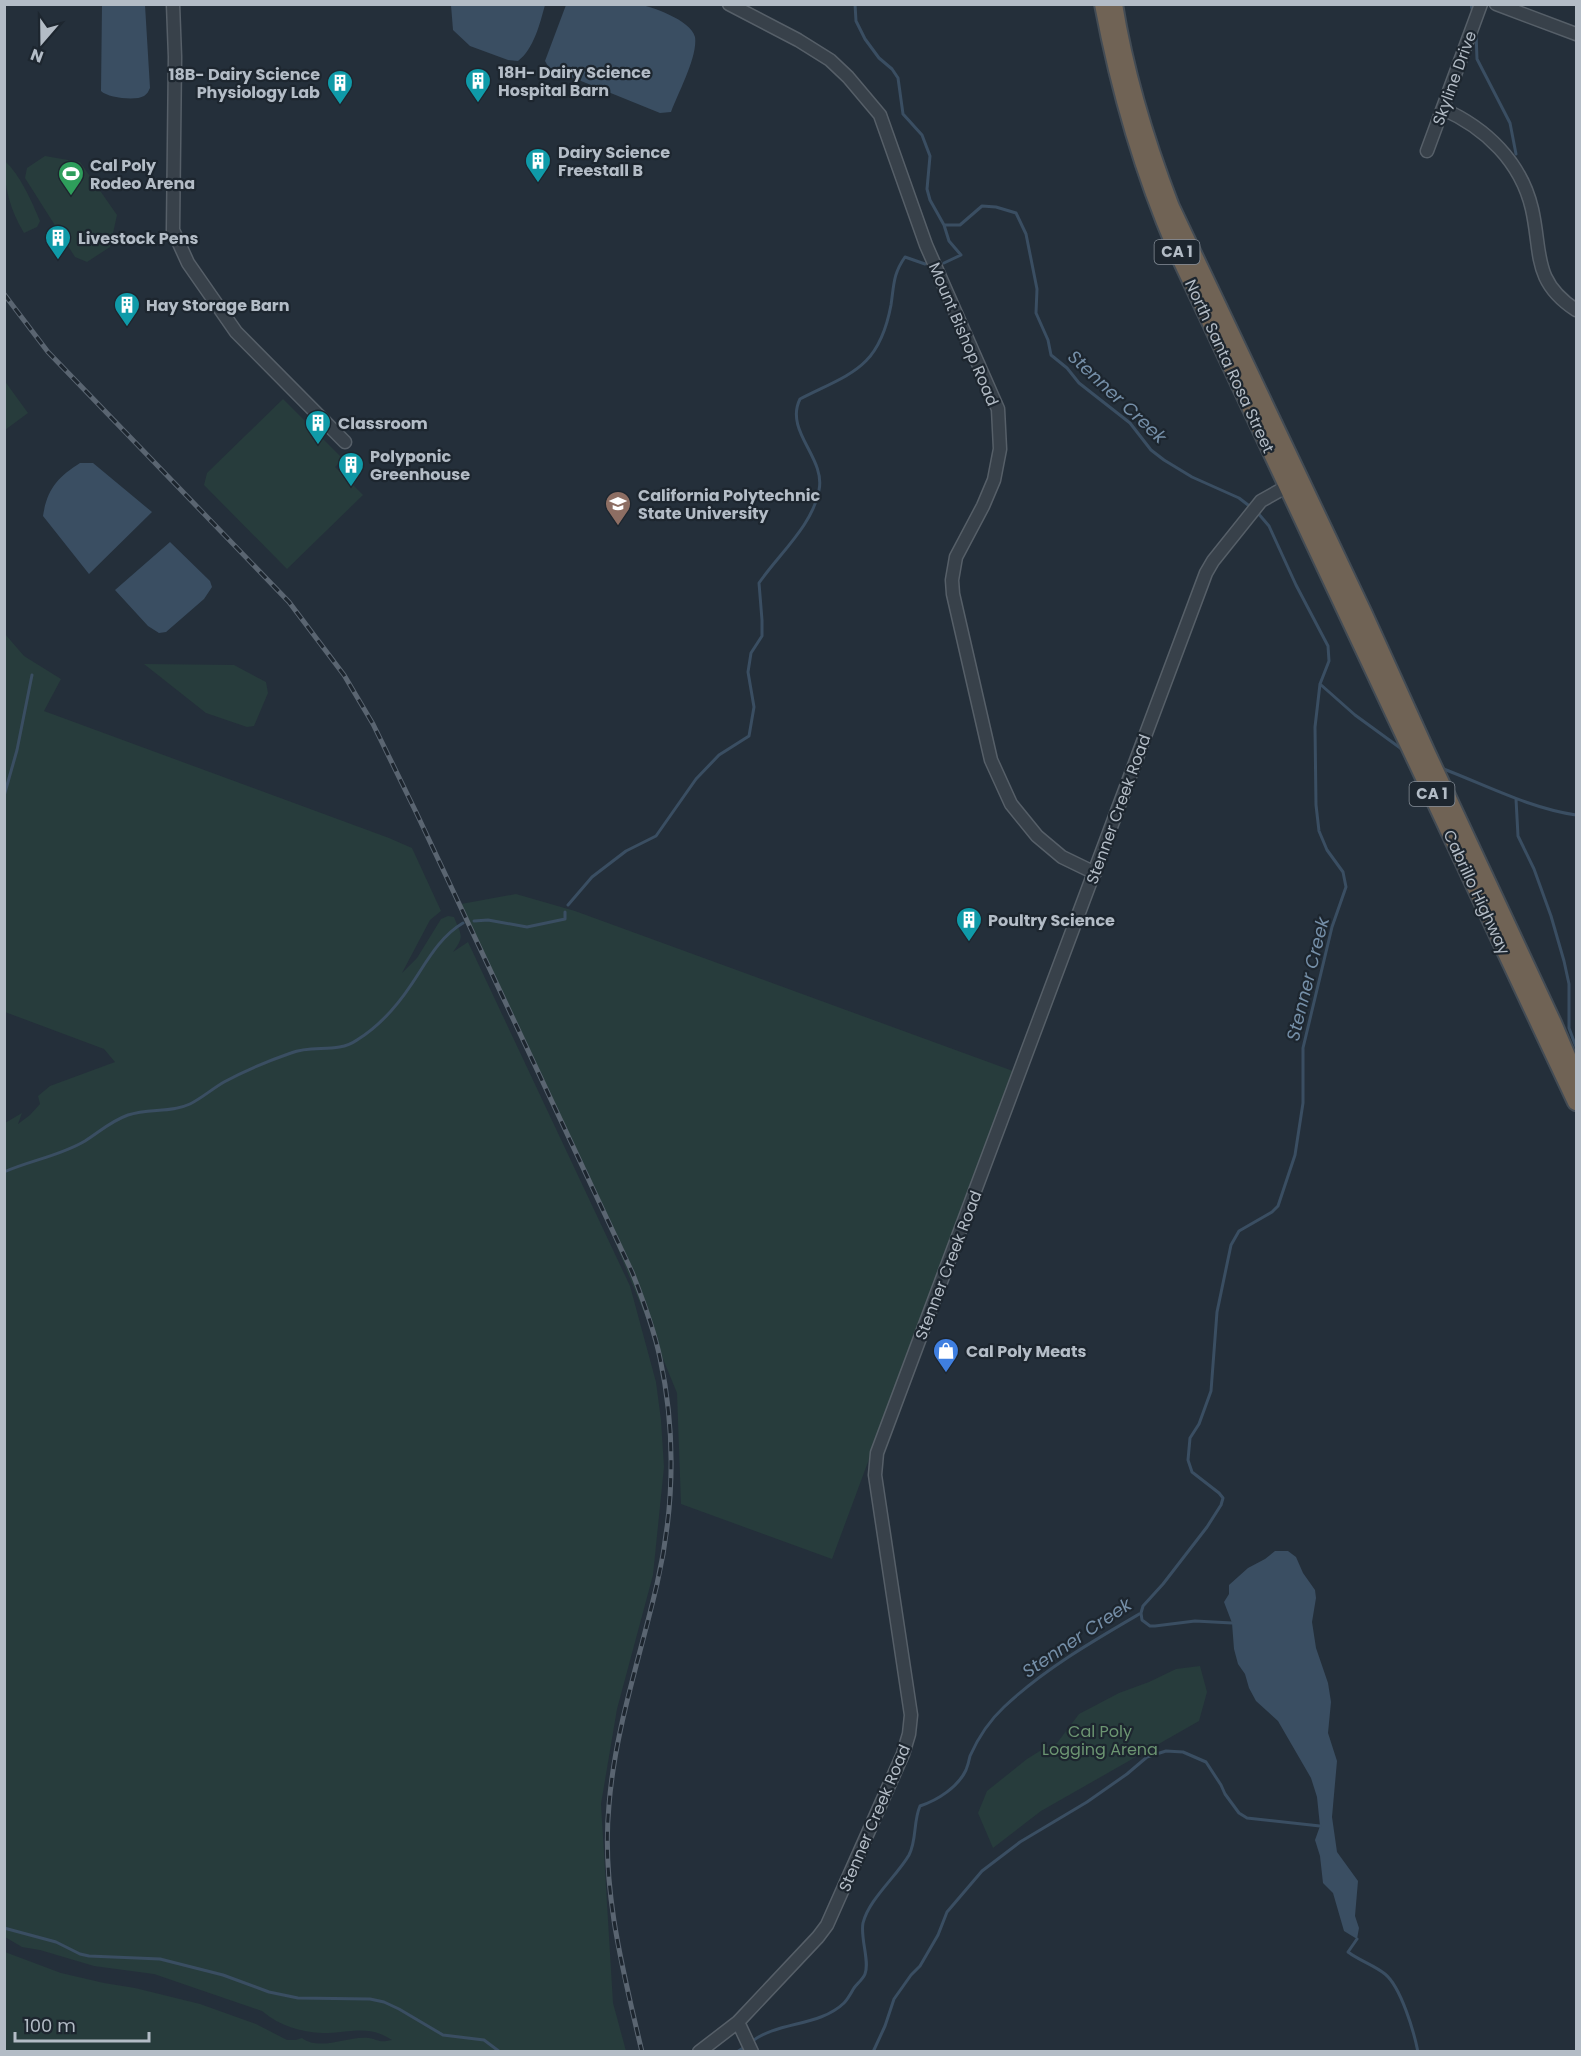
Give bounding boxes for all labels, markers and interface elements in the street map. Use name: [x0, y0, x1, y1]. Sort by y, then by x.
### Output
north arrow: [12, 12, 72, 72]
street label: Skyline Drive: [1427, 28, 1482, 129]
text: N: [27, 43, 47, 68]
place label: 18H- Dairy Science Hospital Barn: [498, 61, 651, 102]
place label: 18B- Dairy Science Physiology Lab: [168, 63, 320, 104]
building icon: 18H- Dairy Science Hospital Barn: [463, 66, 493, 104]
building icon: 18B- Dairy Science Physiology Lab: [325, 68, 355, 106]
place label: Dairy Science Freestall B: [558, 141, 670, 182]
building icon: Dairy Science Freestall B: [523, 146, 553, 184]
place label: Cal Poly Rodeo Arena: [90, 154, 195, 195]
sports icon: Cal Poly Rodeo Arena: [56, 159, 86, 197]
building icon: Livestock Pens: [43, 223, 73, 261]
place label: Livestock Pens: [78, 227, 198, 250]
road number: CA 1: [1154, 240, 1200, 264]
street label: Mount Bishop Road: [923, 259, 1004, 410]
street label: North Santa Rosa Street: [1179, 276, 1280, 457]
building icon: Hay Storage Barn: [112, 290, 142, 328]
place label: Hay Storage Barn: [146, 294, 289, 317]
water label: Stenner Creek: [1062, 344, 1173, 449]
building icon: Classroom: [303, 408, 333, 446]
place label: Classroom: [338, 412, 428, 435]
place label: Polyponic Greenhouse: [370, 445, 470, 486]
building icon: Polyponic Greenhouse: [336, 450, 366, 488]
place label: California Polytechnic State University: [638, 484, 820, 525]
school or university icon: California Polytechnic State University: [603, 489, 633, 527]
street label: Stenner Creek Road: [1081, 731, 1156, 887]
road number: CA 1: [1410, 782, 1454, 806]
street label: Cabrillo Highway: [1438, 826, 1516, 958]
building icon: Poultry Science: [954, 905, 984, 943]
place label: Poultry Science: [988, 909, 1115, 932]
water label: Stenner Creek: [1280, 914, 1335, 1043]
street label: Stenner Creek Road: [909, 1187, 988, 1343]
shop icon: Cal Poly Meats: [931, 1336, 961, 1374]
place label: Cal Poly Meats: [966, 1340, 1086, 1363]
water label: Stenner Creek: [1017, 1591, 1137, 1683]
park label: Cal Poly Logging Arena: [1042, 1720, 1158, 1761]
street label: Stenner Creek Road: [833, 1741, 916, 1895]
scale bar: [15, 2005, 148, 2043]
text: 100 m: [24, 2013, 76, 2038]

